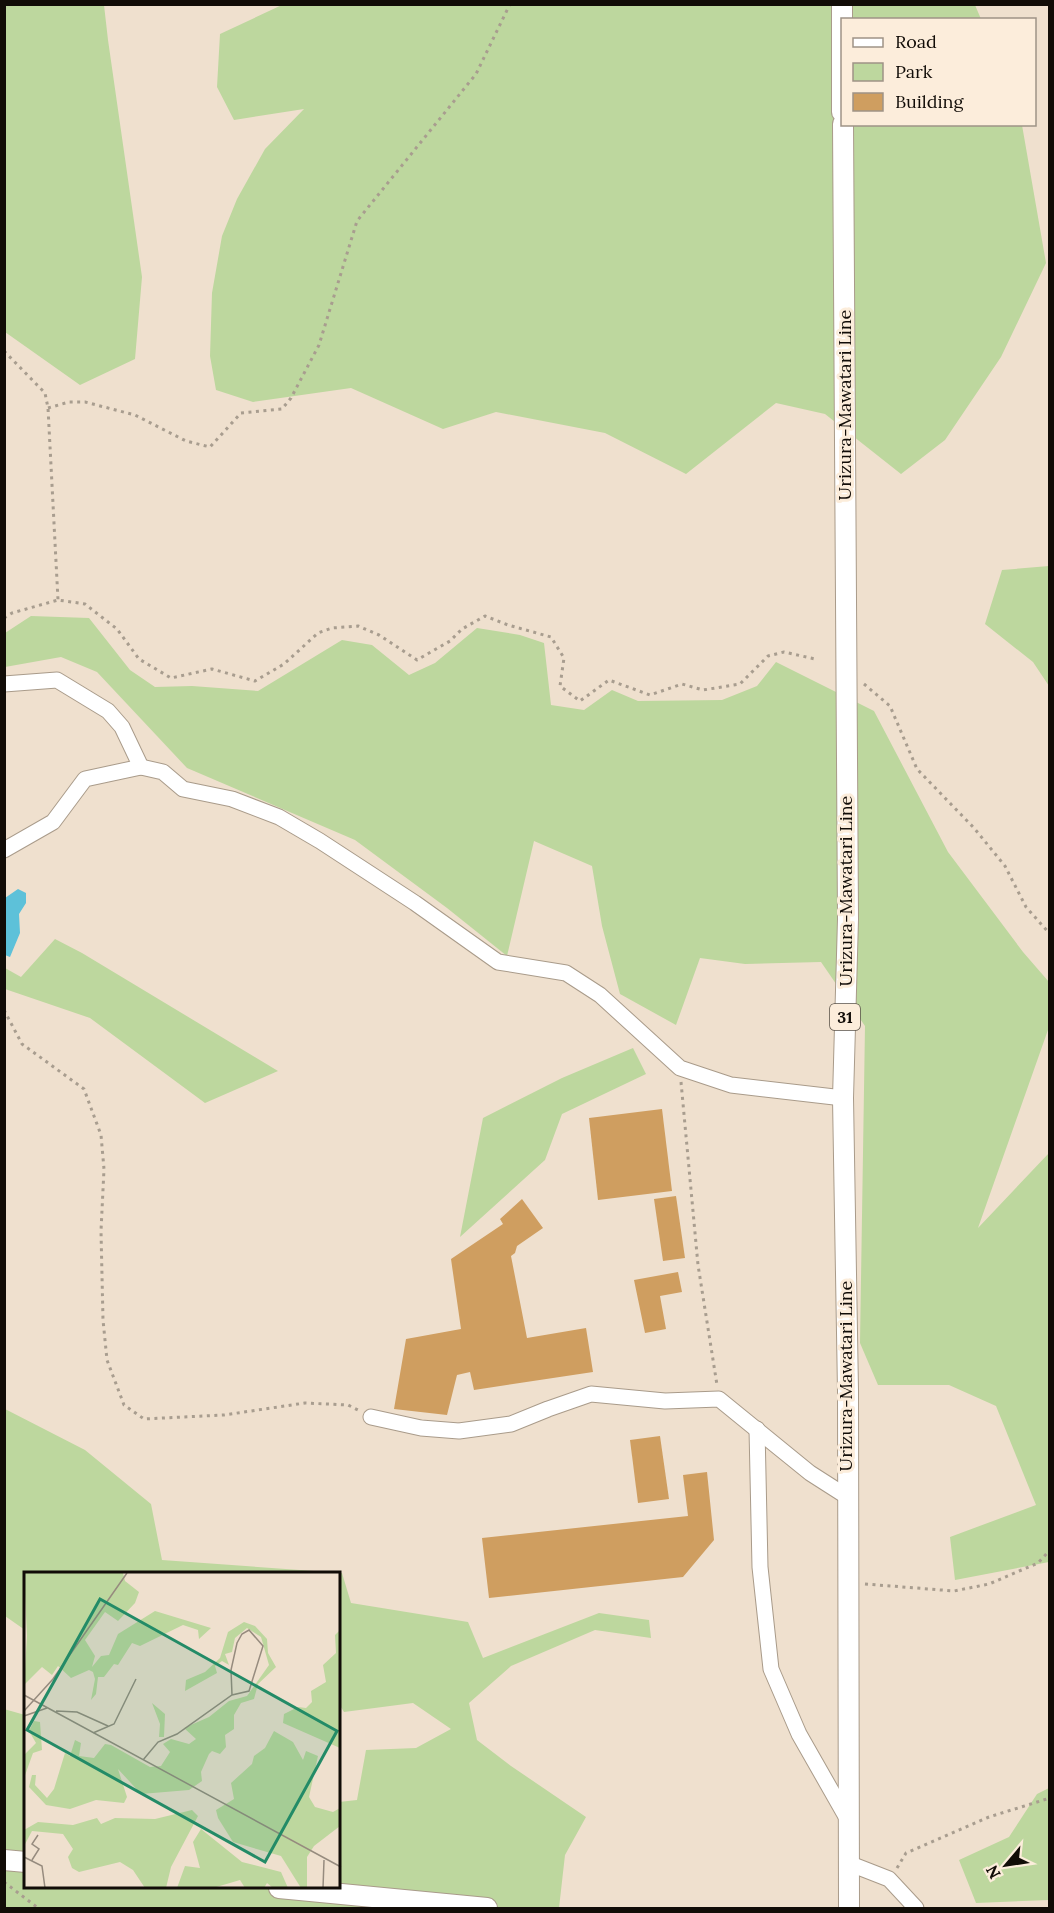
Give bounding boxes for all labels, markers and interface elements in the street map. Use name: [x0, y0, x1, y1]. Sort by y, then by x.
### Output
legend: [841, 18, 1036, 126]
text: Road: [895, 30, 937, 53]
text: Park: [895, 60, 933, 83]
text: Building: [895, 90, 965, 113]
street label: Urizura-Mawatari Line: [833, 309, 856, 500]
street label: Urizura-Mawatari Line: [834, 795, 857, 986]
road number: 31: [830, 1004, 860, 1030]
street label: Urizura-Mawatari Line: [834, 1280, 857, 1471]
inset map: [24, 1572, 340, 1889]
north arrow: [976, 1835, 1036, 1895]
text: N: [981, 1862, 1005, 1883]

